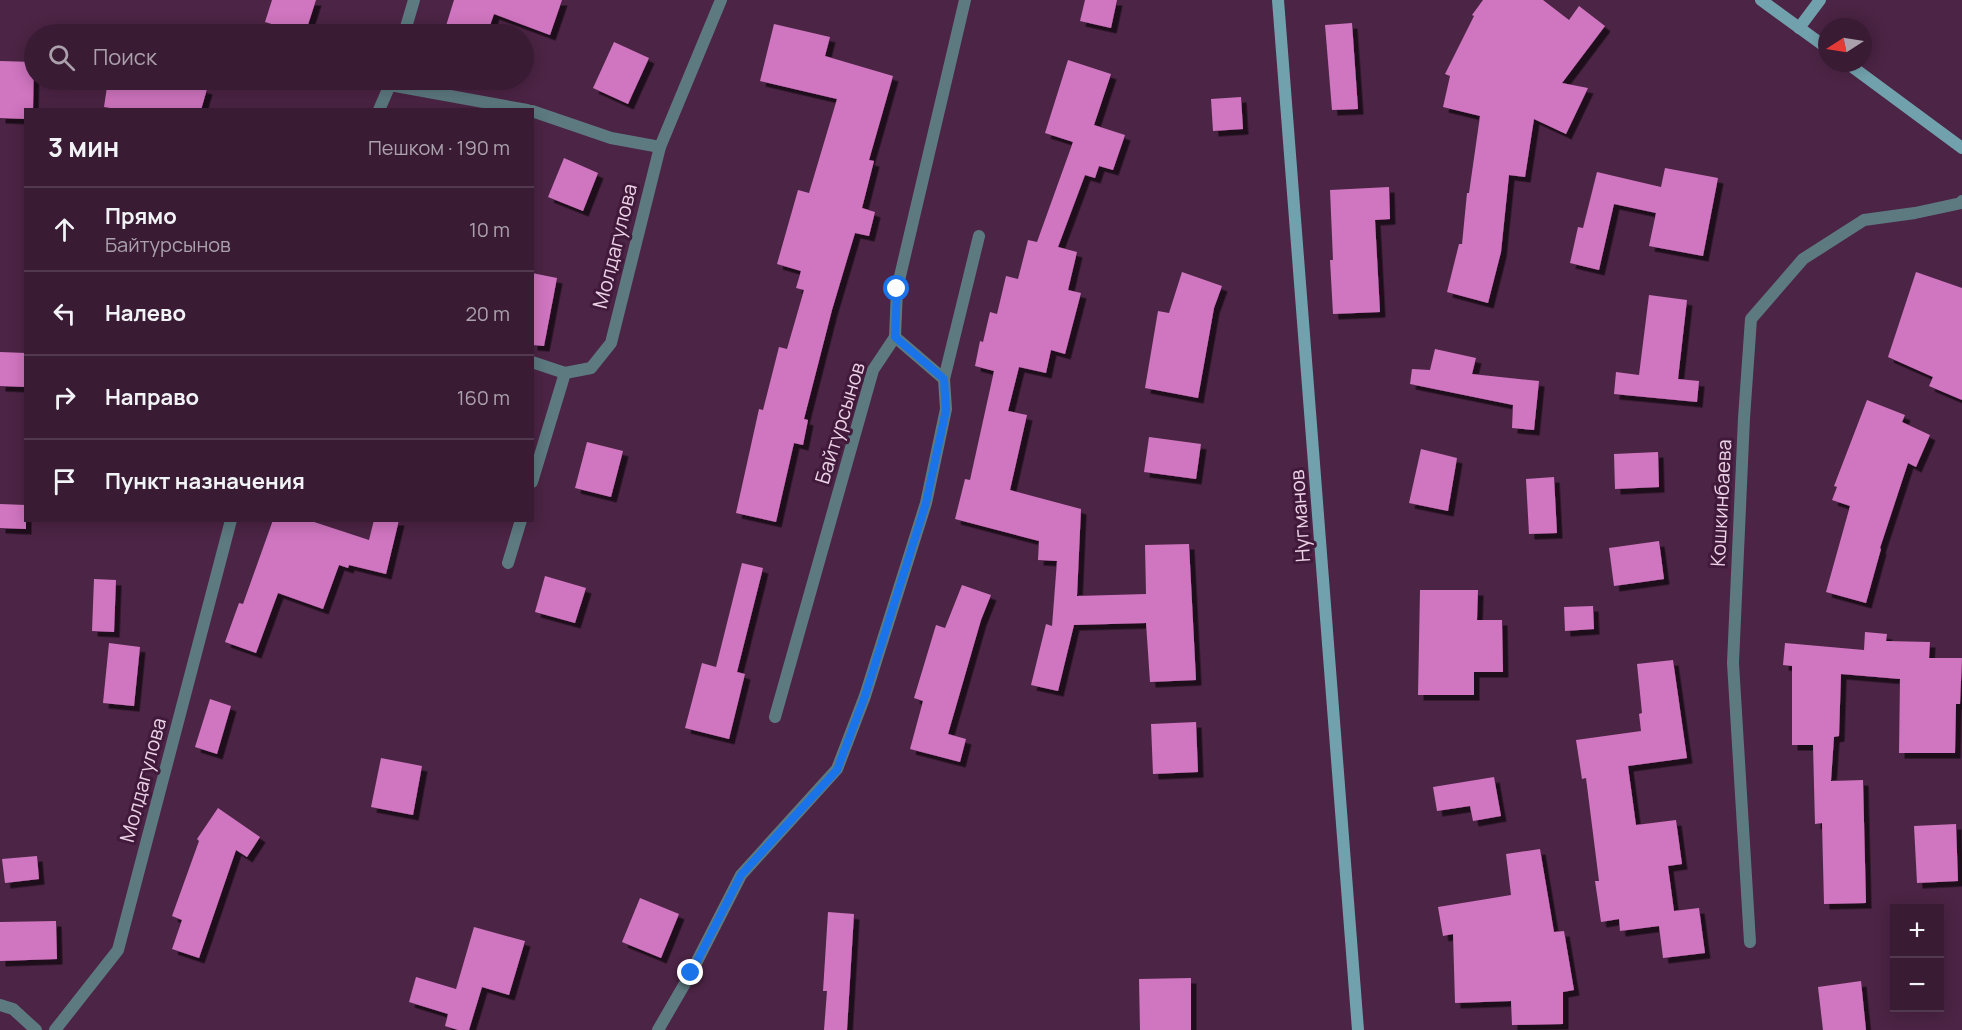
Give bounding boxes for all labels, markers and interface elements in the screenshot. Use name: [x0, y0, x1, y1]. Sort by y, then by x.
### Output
north arrow: [1818, 18, 1872, 72]
search box: [24, 24, 534, 90]
icon: search: [45, 41, 78, 74]
text: Поиск: [93, 42, 157, 72]
text: 3 мин: [48, 129, 119, 165]
text: Пешком · 190 m: [368, 134, 510, 161]
street label: Молдагулова: [586, 181, 643, 311]
text: Прямо: [105, 201, 177, 231]
icon: ahead: [48, 213, 81, 246]
text: 10 m: [469, 216, 510, 243]
text: Байтурсынов: [105, 231, 231, 258]
route start: [883, 275, 909, 301]
icon: left: [48, 297, 81, 330]
text: Налево: [105, 298, 186, 328]
text: 20 m: [465, 300, 510, 327]
street label: Байтурсынов: [808, 358, 871, 487]
icon: right: [48, 381, 81, 414]
text: Направо: [105, 382, 199, 412]
text: 160 m: [457, 384, 510, 411]
street label: Кошкинбаева: [1704, 439, 1737, 567]
icon: arrive: [48, 465, 81, 498]
text: Пункт назначения: [105, 466, 305, 496]
street label: Нугманов: [1283, 468, 1316, 563]
street label: Молдагулова: [113, 715, 172, 845]
map controls: [1890, 904, 1944, 1012]
button: +: [1890, 904, 1944, 958]
button: −: [1890, 958, 1944, 1012]
route end: [677, 959, 703, 985]

